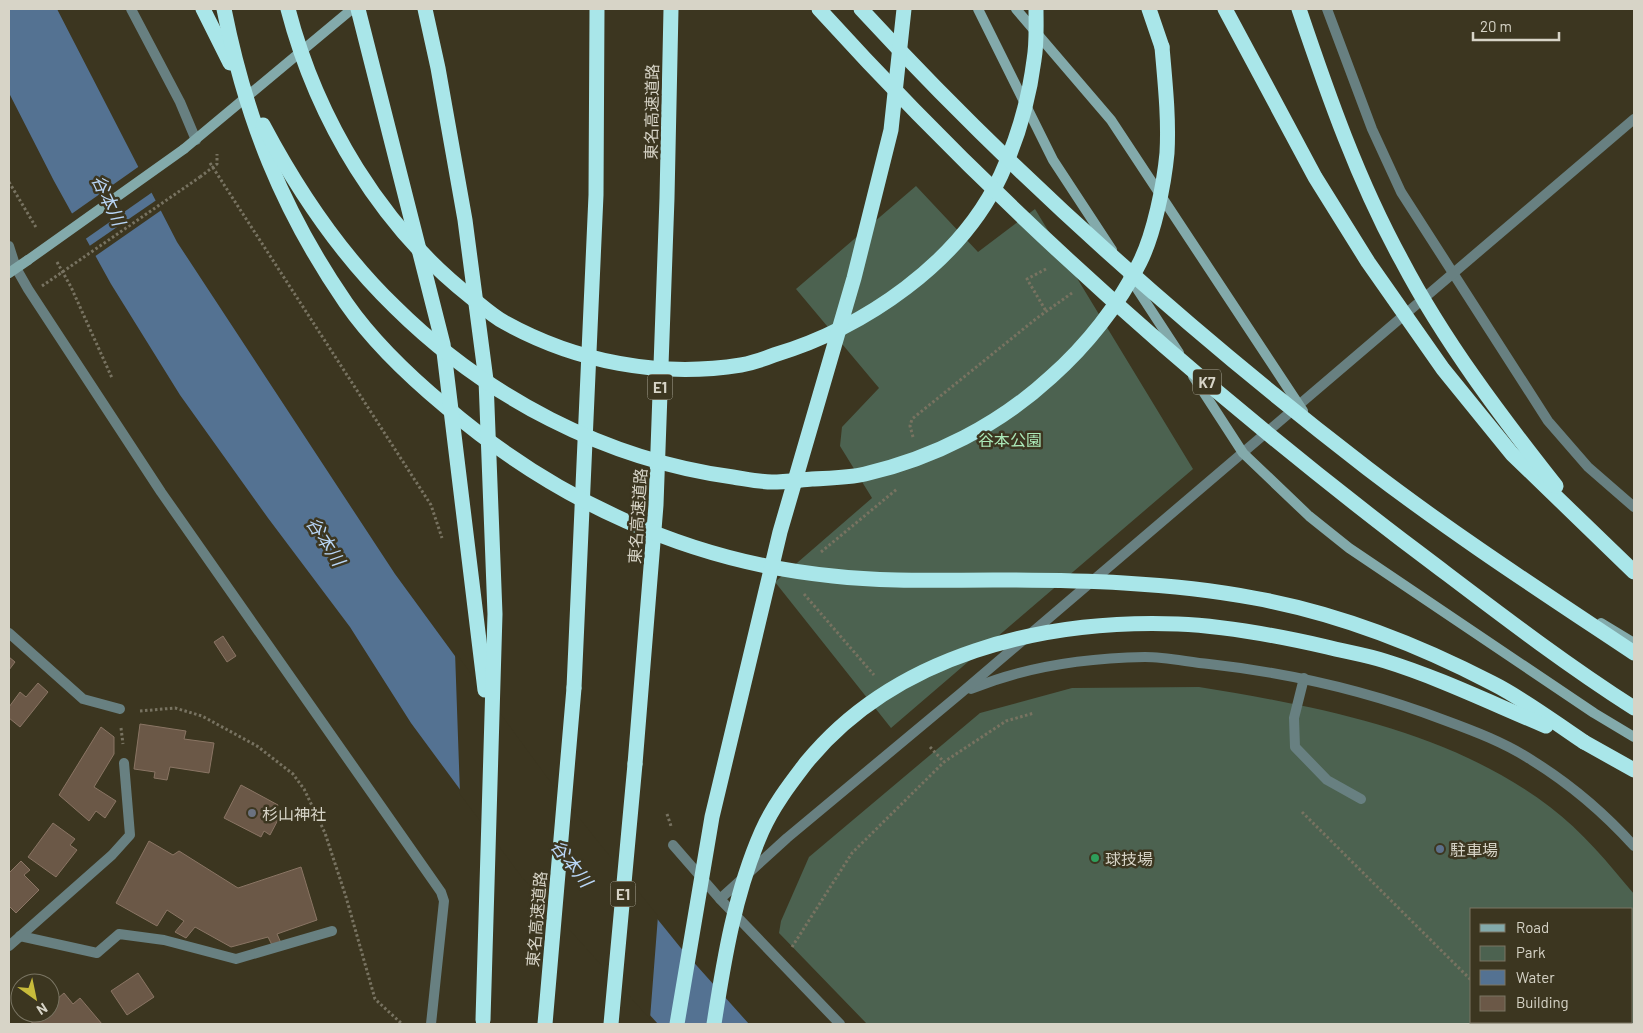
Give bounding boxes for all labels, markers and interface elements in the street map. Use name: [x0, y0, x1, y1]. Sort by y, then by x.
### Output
scale bar: [1473, 10, 1559, 42]
text: 20 m: [1480, 17, 1512, 35]
street label: 東名高速道路: [641, 64, 661, 160]
water label: 谷本川: [88, 171, 131, 231]
road number: K7: [1193, 370, 1221, 394]
road number: E1: [648, 374, 672, 400]
park label: 谷本公園: [978, 430, 1042, 449]
street label: 東名高速道路: [624, 467, 650, 565]
water label: 谷本川: [302, 512, 351, 571]
place label: 杉山神社: [262, 804, 326, 823]
marker: 杉山神社: [246, 807, 258, 819]
water label: 谷本川: [547, 835, 599, 893]
place label: 駐車場: [1450, 840, 1498, 859]
marker: 駐車場: [1434, 843, 1446, 855]
place label: 球技場: [1105, 849, 1153, 868]
marker: 球技場: [1089, 852, 1101, 864]
street label: 東名高速道路: [522, 870, 550, 968]
road number: E1: [610, 882, 636, 906]
legend: [1470, 908, 1633, 1023]
text: Road: [1516, 918, 1549, 936]
text: Park: [1516, 943, 1546, 961]
text: Water: [1516, 968, 1555, 986]
north arrow: [10, 973, 60, 1023]
text: Building: [1516, 993, 1569, 1011]
text: N: [34, 1000, 51, 1019]

